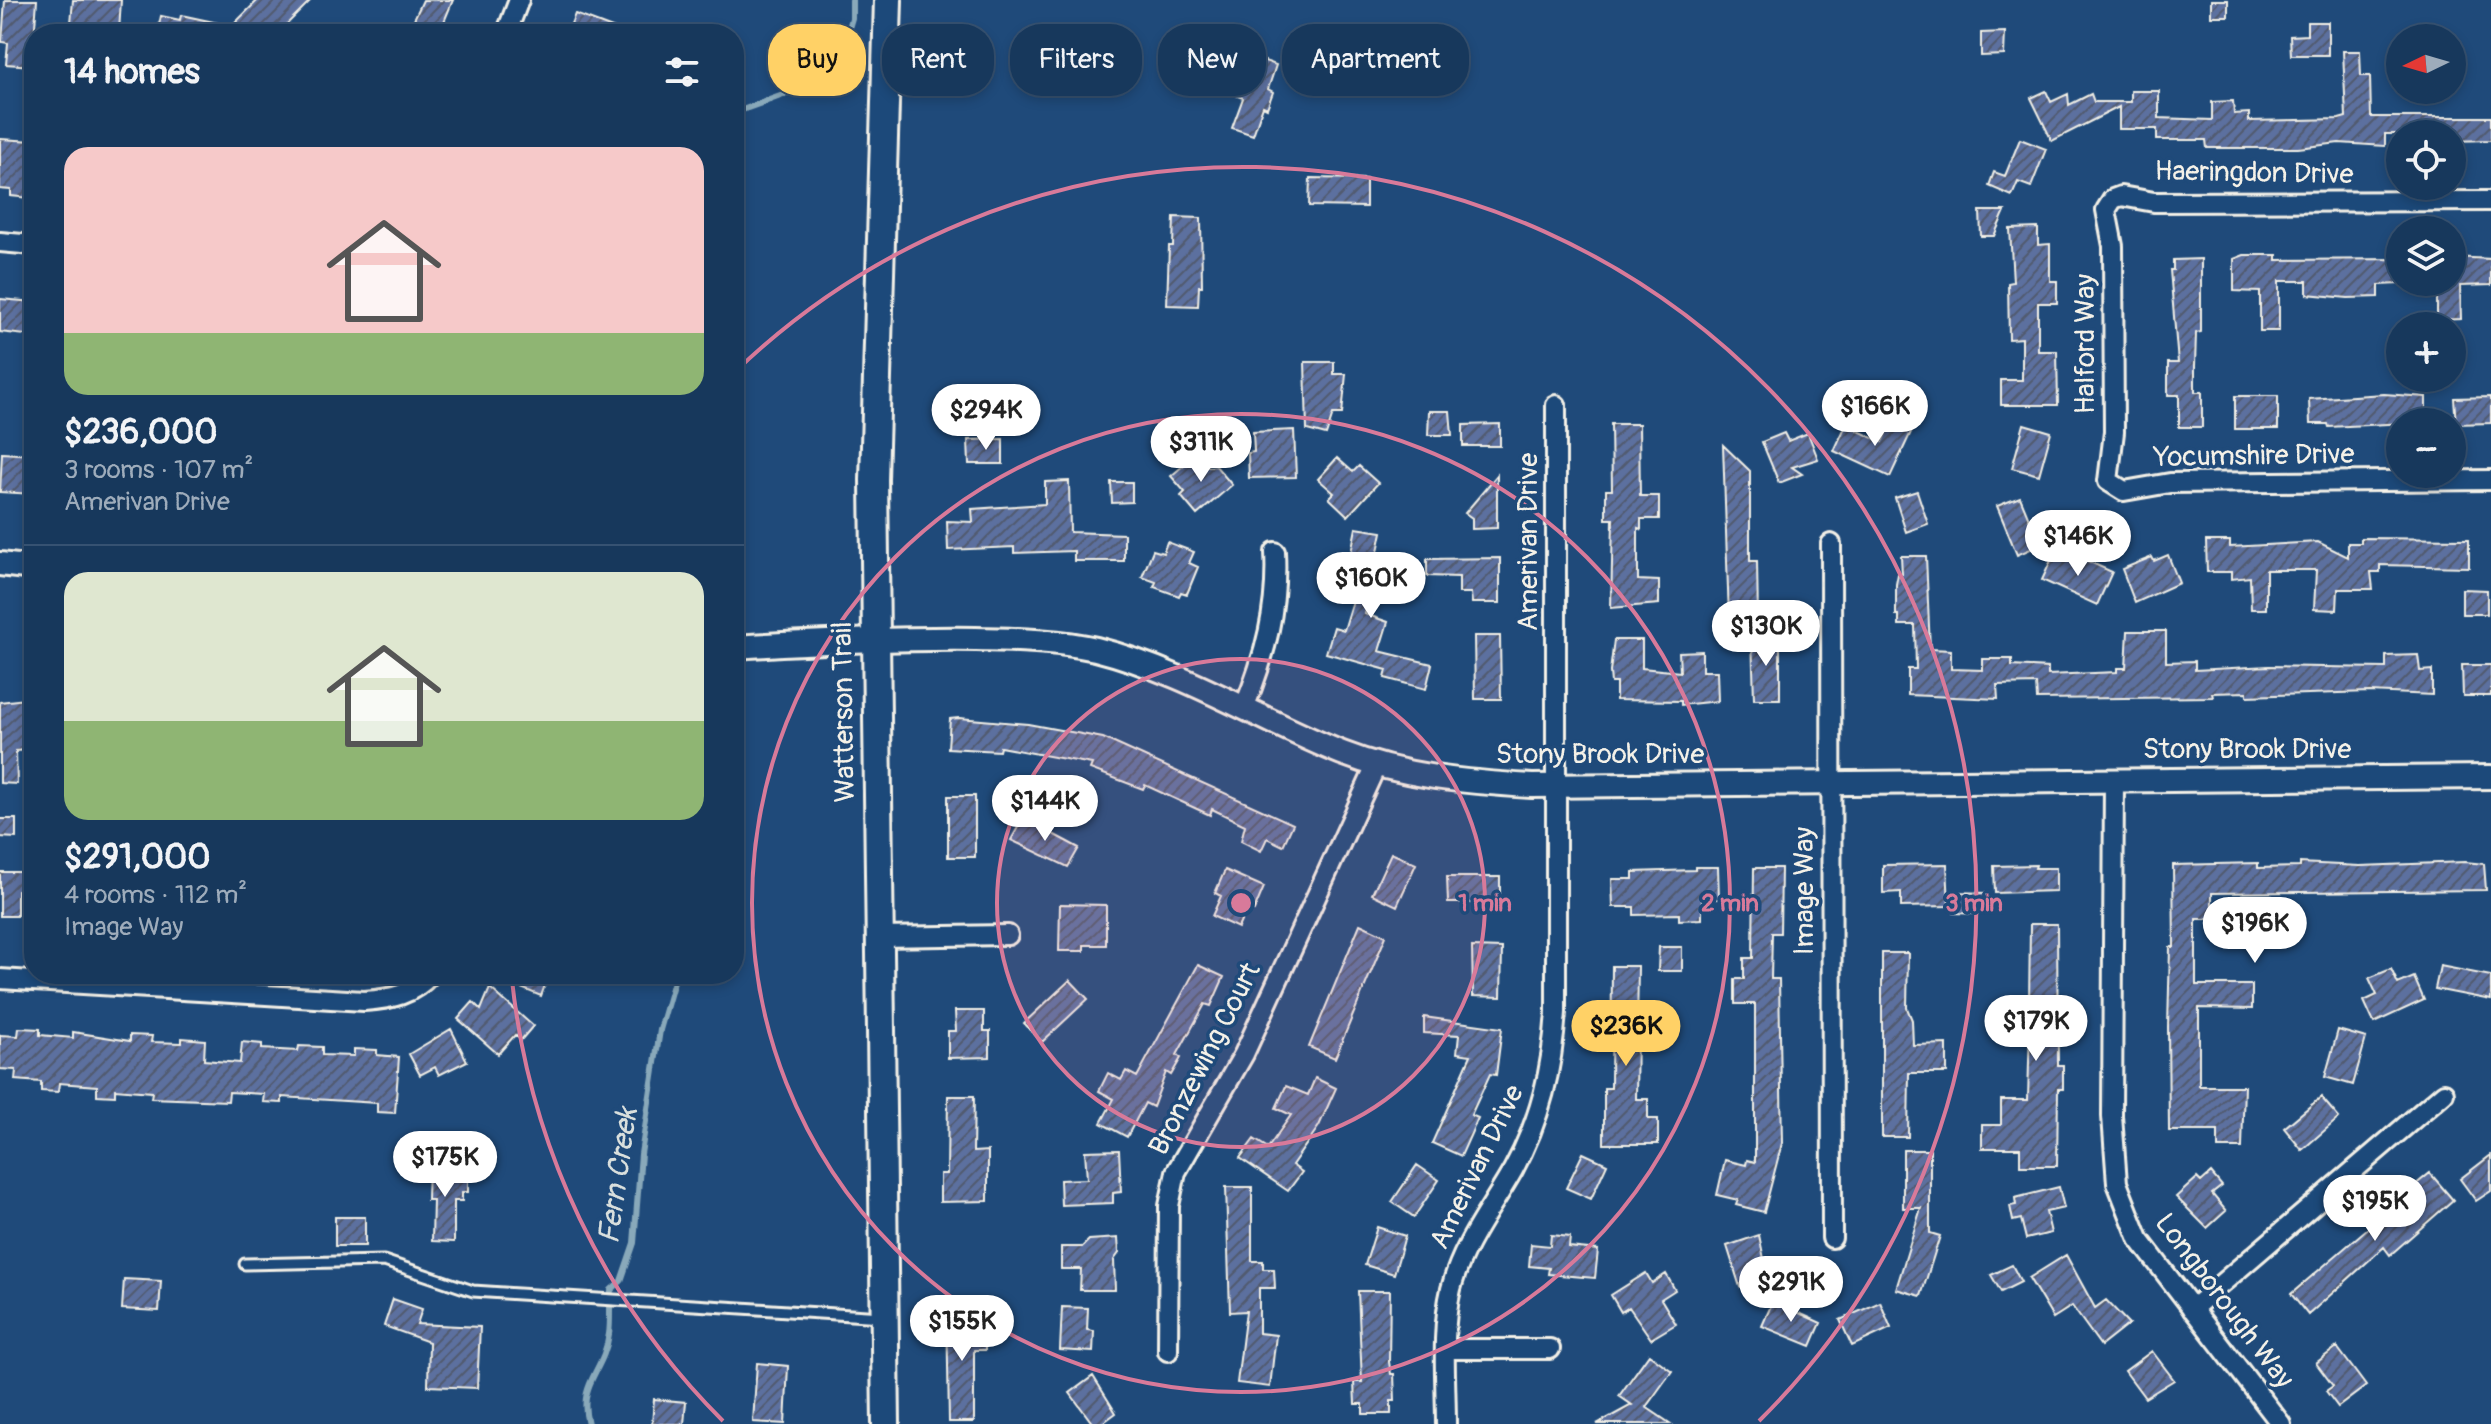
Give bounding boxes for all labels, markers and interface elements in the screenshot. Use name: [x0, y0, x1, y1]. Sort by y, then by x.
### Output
chip: Buy: [768, 24, 866, 96]
chip: Rent: [882, 24, 994, 96]
chip: Filters: [1010, 24, 1142, 96]
chip: New: [1158, 24, 1266, 96]
chip: Apartment: [1282, 24, 1469, 96]
north arrow: [2386, 24, 2466, 104]
map controls: [2386, 24, 2466, 488]
icon: filters: [660, 50, 704, 94]
text: 14 homes: [64, 51, 200, 94]
button: locate: [2386, 120, 2466, 200]
street label: Haeringdon Drive: [2154, 154, 2354, 192]
icon: home: [312, 199, 456, 343]
button: layers: [2386, 216, 2466, 296]
street label: Halford Way: [2068, 274, 2103, 414]
button: +: [2386, 312, 2466, 392]
pin: $166K: [1819, 380, 1931, 448]
pin: $294K: [930, 384, 1042, 452]
text: $166K: [1840, 390, 1910, 422]
text: $294K: [950, 394, 1022, 426]
button: −: [2386, 408, 2466, 488]
text: $236,000: [64, 411, 217, 454]
pin: $311K: [1145, 416, 1257, 484]
text: $311K: [1169, 426, 1233, 458]
street label: Yocumshire Drive: [2152, 437, 2355, 475]
street label: Amerivan Drive: [1511, 453, 1546, 631]
text: 3 rooms · 107 m²: [64, 454, 253, 486]
text: Amerivan Drive: [64, 486, 230, 518]
pin: $146K: [2022, 510, 2134, 578]
text: $146K: [2043, 520, 2113, 552]
pin: $160K: [1315, 552, 1427, 620]
text: $160K: [1335, 562, 1407, 594]
pin: $130K: [1710, 600, 1822, 668]
text: $130K: [1730, 610, 1802, 642]
street label: Watterson Trail: [825, 621, 863, 803]
icon: home: [312, 624, 456, 768]
street label: Stony Brook Drive: [2143, 732, 2351, 767]
street label: Stony Brook Drive: [1496, 737, 1704, 772]
pin: $144K: [989, 775, 1101, 843]
text: $144K: [1010, 785, 1080, 817]
street label: Image Way: [1787, 827, 1822, 955]
text: $291,000: [64, 836, 211, 879]
text: 4 rooms · 112 m²: [64, 879, 247, 911]
centre of rings: [1227, 889, 1255, 917]
text: 1 min: [1458, 889, 1512, 918]
text: 2 min: [1701, 889, 1759, 918]
text: 3 min: [1945, 889, 2003, 918]
pin: $196K: [2199, 897, 2311, 965]
text: $196K: [2221, 907, 2289, 939]
text: Image Way: [64, 911, 183, 943]
street label: Bronzewing Court: [1141, 956, 1269, 1161]
pin: $179K: [1980, 995, 2092, 1063]
pin: $236K: [1570, 1000, 1682, 1068]
text: $179K: [2002, 1005, 2070, 1037]
text: $236K: [1589, 1010, 1663, 1042]
street label: Amerivan Drive: [1422, 1079, 1532, 1255]
water label: Fern Creek: [590, 1103, 646, 1246]
pin: $175K: [389, 1131, 501, 1199]
text: $175K: [411, 1141, 479, 1173]
pin: $195K: [2319, 1175, 2431, 1243]
text: $195K: [2341, 1185, 2409, 1217]
street label: Longborough Way: [2147, 1206, 2301, 1396]
pin: $291K: [1735, 1256, 1847, 1324]
text: $291K: [1757, 1266, 1825, 1298]
pin: $155K: [906, 1295, 1018, 1363]
text: $155K: [928, 1305, 996, 1337]

